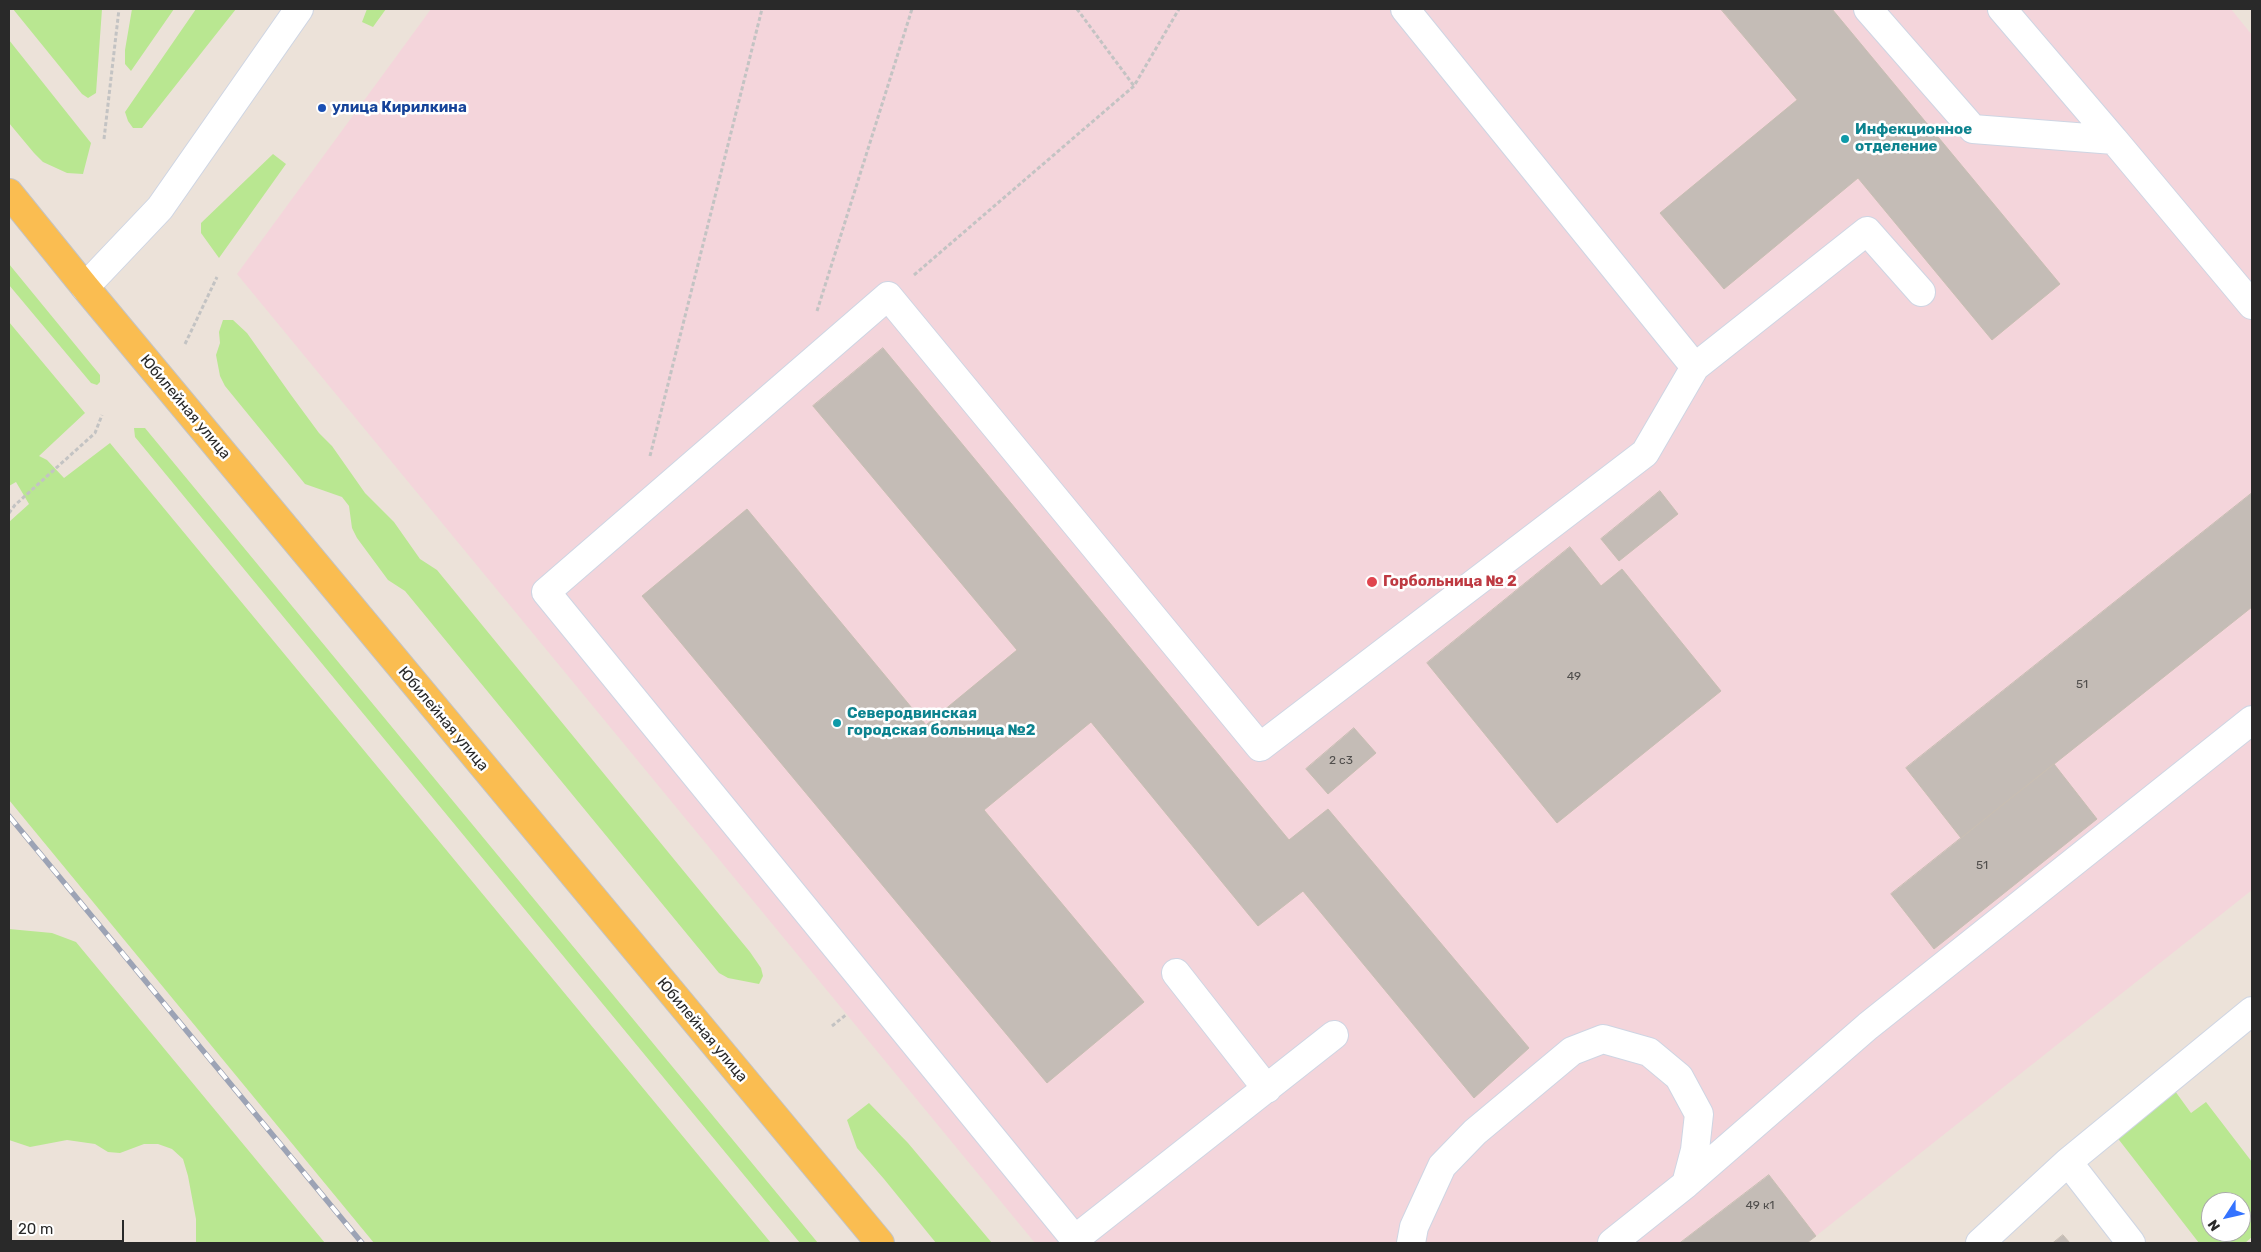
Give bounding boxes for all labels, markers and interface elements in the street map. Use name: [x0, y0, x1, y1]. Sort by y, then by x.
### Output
place label: улица Кирилкина: [332, 99, 467, 117]
marker: улица Кирилкина: [316, 102, 328, 114]
place label: Инфекционное отделение: [1855, 121, 1972, 156]
marker: Инфекционное отделение: [1839, 133, 1851, 145]
street label: Юбилейная улица: [136, 351, 234, 463]
place label: Горбольница № 2: [1383, 573, 1517, 591]
marker: Горбольница № 2: [1365, 575, 1379, 589]
street label: Юбилейная улица: [394, 663, 492, 775]
house number: 49: [1567, 670, 1581, 684]
house number: 51: [2076, 678, 2088, 692]
place label: Северодвинская городская больница №2: [847, 705, 1036, 740]
marker: Северодвинская городская больница №2: [831, 717, 843, 729]
house number: 2 с3: [1329, 754, 1353, 768]
house number: 51: [1976, 859, 1988, 873]
street label: Юбилейная улица: [653, 974, 751, 1086]
north arrow: [2201, 1192, 2251, 1242]
house number: 49 к1: [1746, 1199, 1774, 1213]
scale bar: [12, 1210, 126, 1242]
text: N: [2204, 1216, 2224, 1234]
text: 20 m: [18, 1220, 53, 1238]

